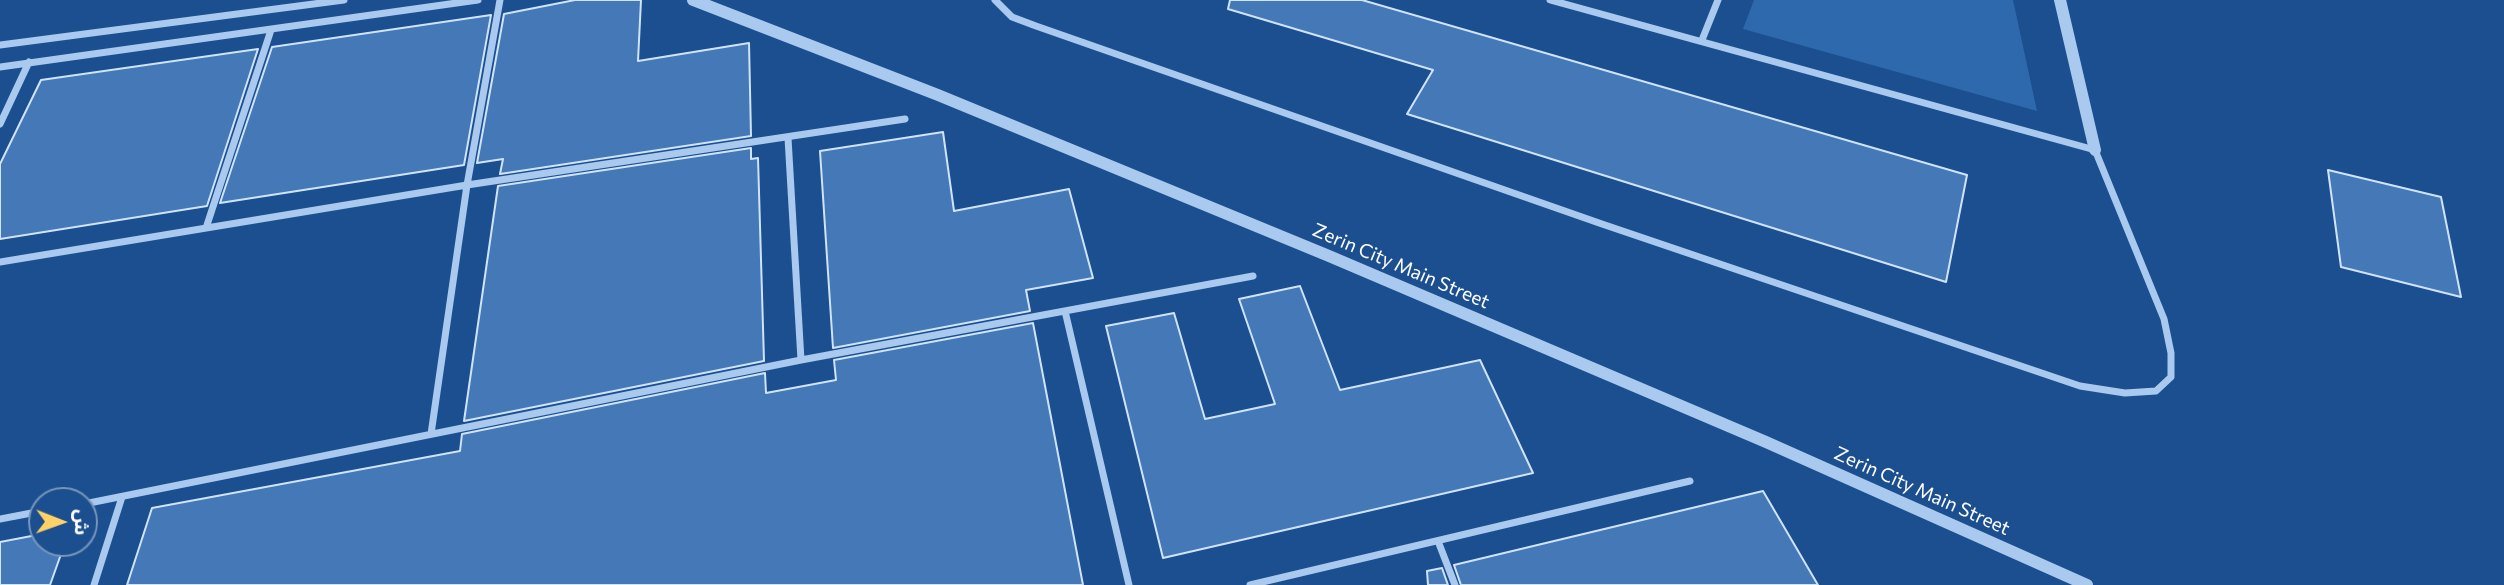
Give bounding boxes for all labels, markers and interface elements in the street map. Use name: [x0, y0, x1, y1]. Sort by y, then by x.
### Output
street label: Zerin City Main Street: [1309, 218, 1493, 314]
street label: Zerin City Main Street: [1831, 442, 2013, 540]
north arrow: [28, 487, 98, 557]
text: ش: [71, 509, 94, 536]

